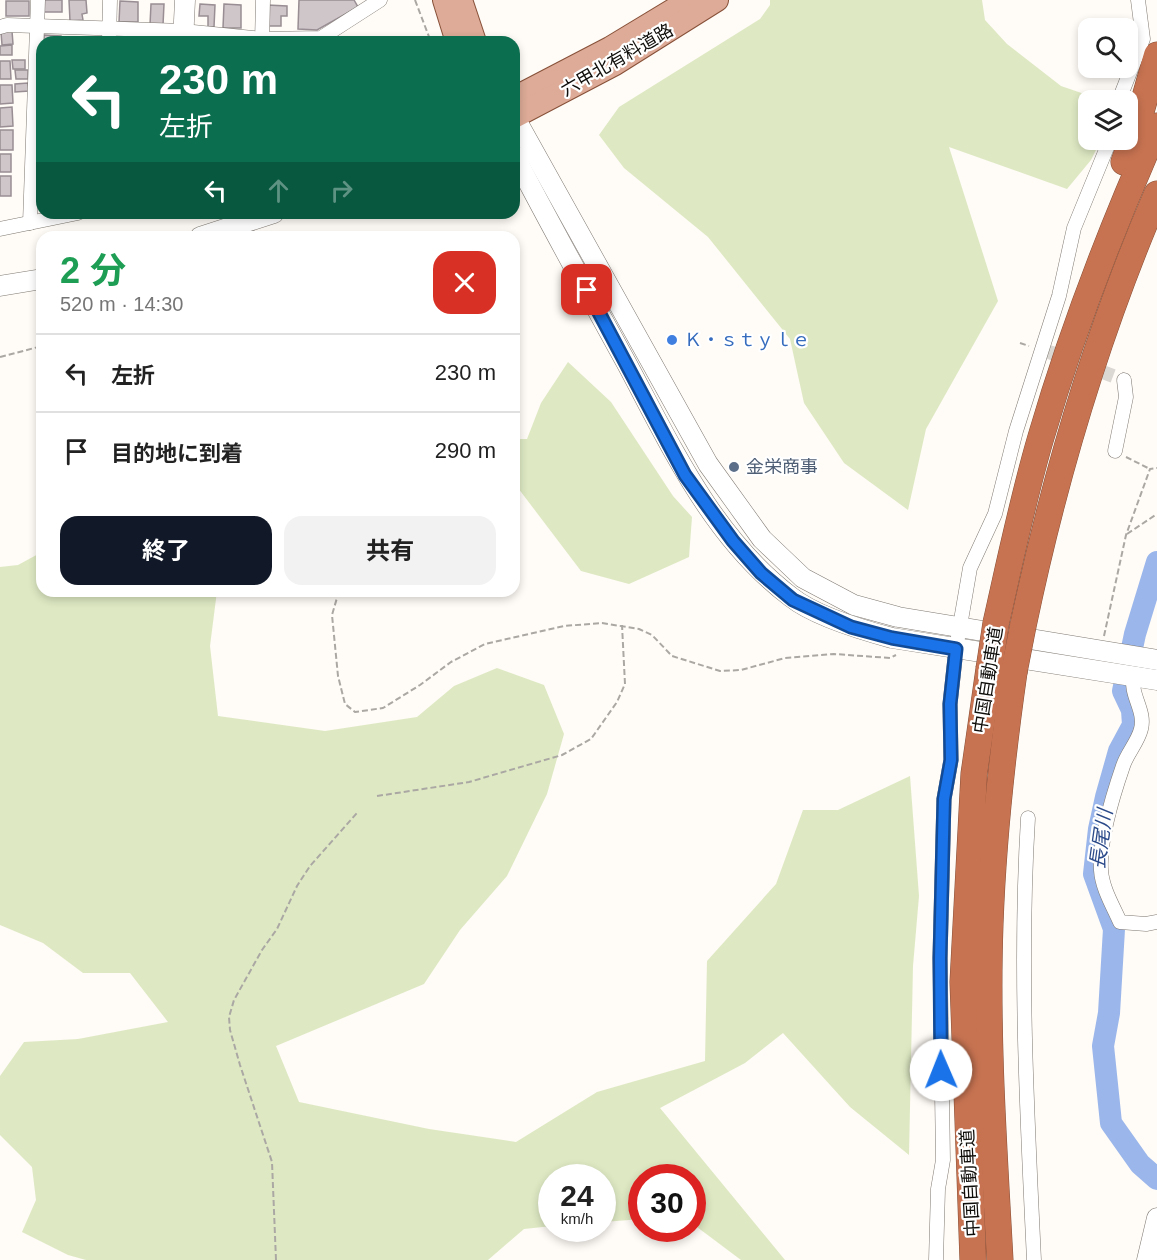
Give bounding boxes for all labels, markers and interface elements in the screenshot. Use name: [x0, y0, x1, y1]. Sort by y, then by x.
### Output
map controls: [1078, 18, 1138, 150]
button: search: [1078, 18, 1138, 78]
street label: 六甲北有料道路: [557, 20, 677, 100]
text: 230 m: [159, 56, 278, 103]
icon: left: [60, 60, 138, 138]
button: layers: [1078, 90, 1138, 150]
text: 左折: [159, 112, 213, 142]
icon: left: [199, 174, 232, 207]
icon: ahead: [262, 174, 295, 207]
icon: right: [325, 174, 358, 207]
text: 2 分: [60, 250, 126, 291]
button: close: [433, 251, 496, 314]
pin: [561, 264, 612, 315]
icon: arrive: [570, 273, 603, 306]
text: 520 m · 14:30: [60, 293, 183, 315]
place label: Ｋ・ｓｔｙｌｅ: [684, 330, 810, 351]
marker: Ｋ・ｓｔｙｌｅ: [665, 333, 679, 347]
icon: left: [60, 357, 93, 390]
text: 230 m: [435, 360, 496, 385]
text: 左折: [111, 363, 155, 388]
icon: arrive: [60, 435, 93, 468]
text: 290 m: [435, 438, 496, 463]
text: 目的地に到着: [111, 441, 243, 466]
place label: 金栄商事: [746, 457, 818, 477]
marker: 金栄商事: [727, 460, 741, 474]
button: 終了: [60, 516, 272, 585]
button: 共有: [284, 516, 496, 585]
street label: 中国自動車道: [970, 625, 1006, 735]
water label: 長尾川: [1086, 806, 1116, 870]
position arrow: [909, 1038, 973, 1102]
street label: 中国自動車道: [957, 1129, 983, 1237]
speed limit sign: 30: [628, 1164, 706, 1242]
text: 24: [560, 1179, 594, 1212]
text: km/h: [561, 1210, 593, 1227]

